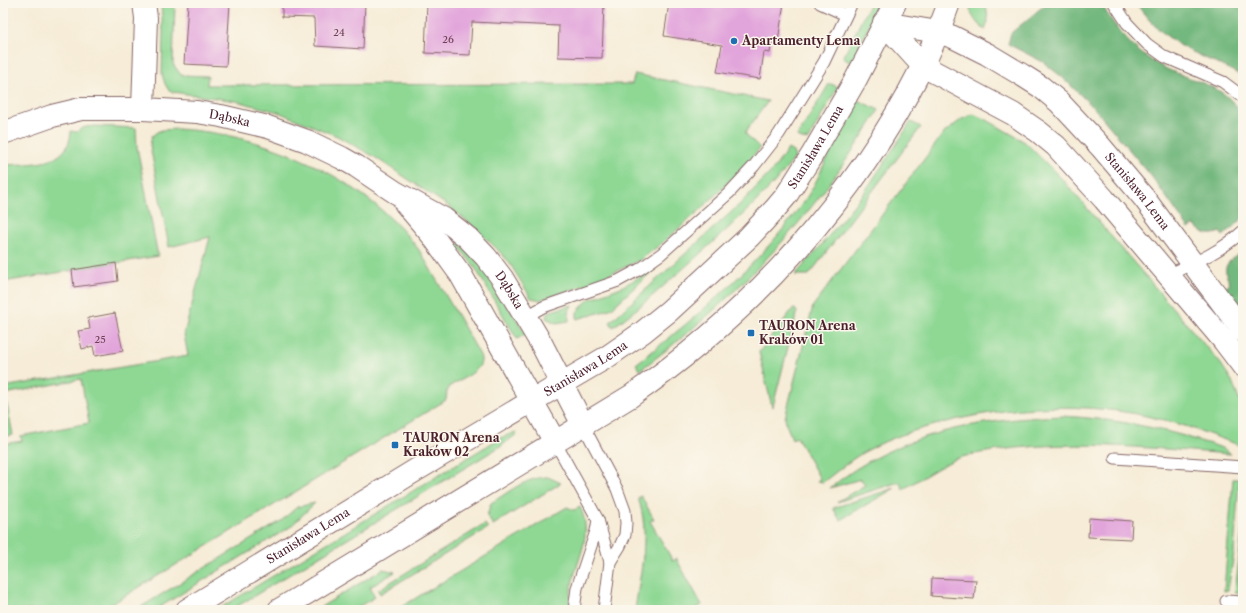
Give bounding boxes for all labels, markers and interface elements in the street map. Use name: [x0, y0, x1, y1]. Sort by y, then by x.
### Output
house number: 24: [333, 26, 345, 39]
house number: 26: [442, 33, 454, 46]
place label: Apartamenty Lema: [741, 33, 861, 48]
marker: Apartamenty Lema: [729, 36, 739, 46]
street label: Stanisława Lema: [784, 102, 847, 192]
street label: Dąbska: [208, 106, 252, 130]
street label: Stanisława Lema: [1102, 149, 1173, 233]
street label: Dąbska: [492, 268, 527, 312]
place label: TAURON Arena Kraków 01: [759, 318, 857, 347]
marker: TAURON Arena Kraków 01: [746, 328, 756, 338]
house number: 25: [94, 333, 106, 346]
street label: Stanisława Lema: [541, 337, 631, 399]
place label: TAURON Arena Kraków 02: [403, 430, 501, 459]
marker: TAURON Arena Kraków 02: [390, 440, 400, 450]
street label: Stanisława Lema: [263, 504, 353, 567]

